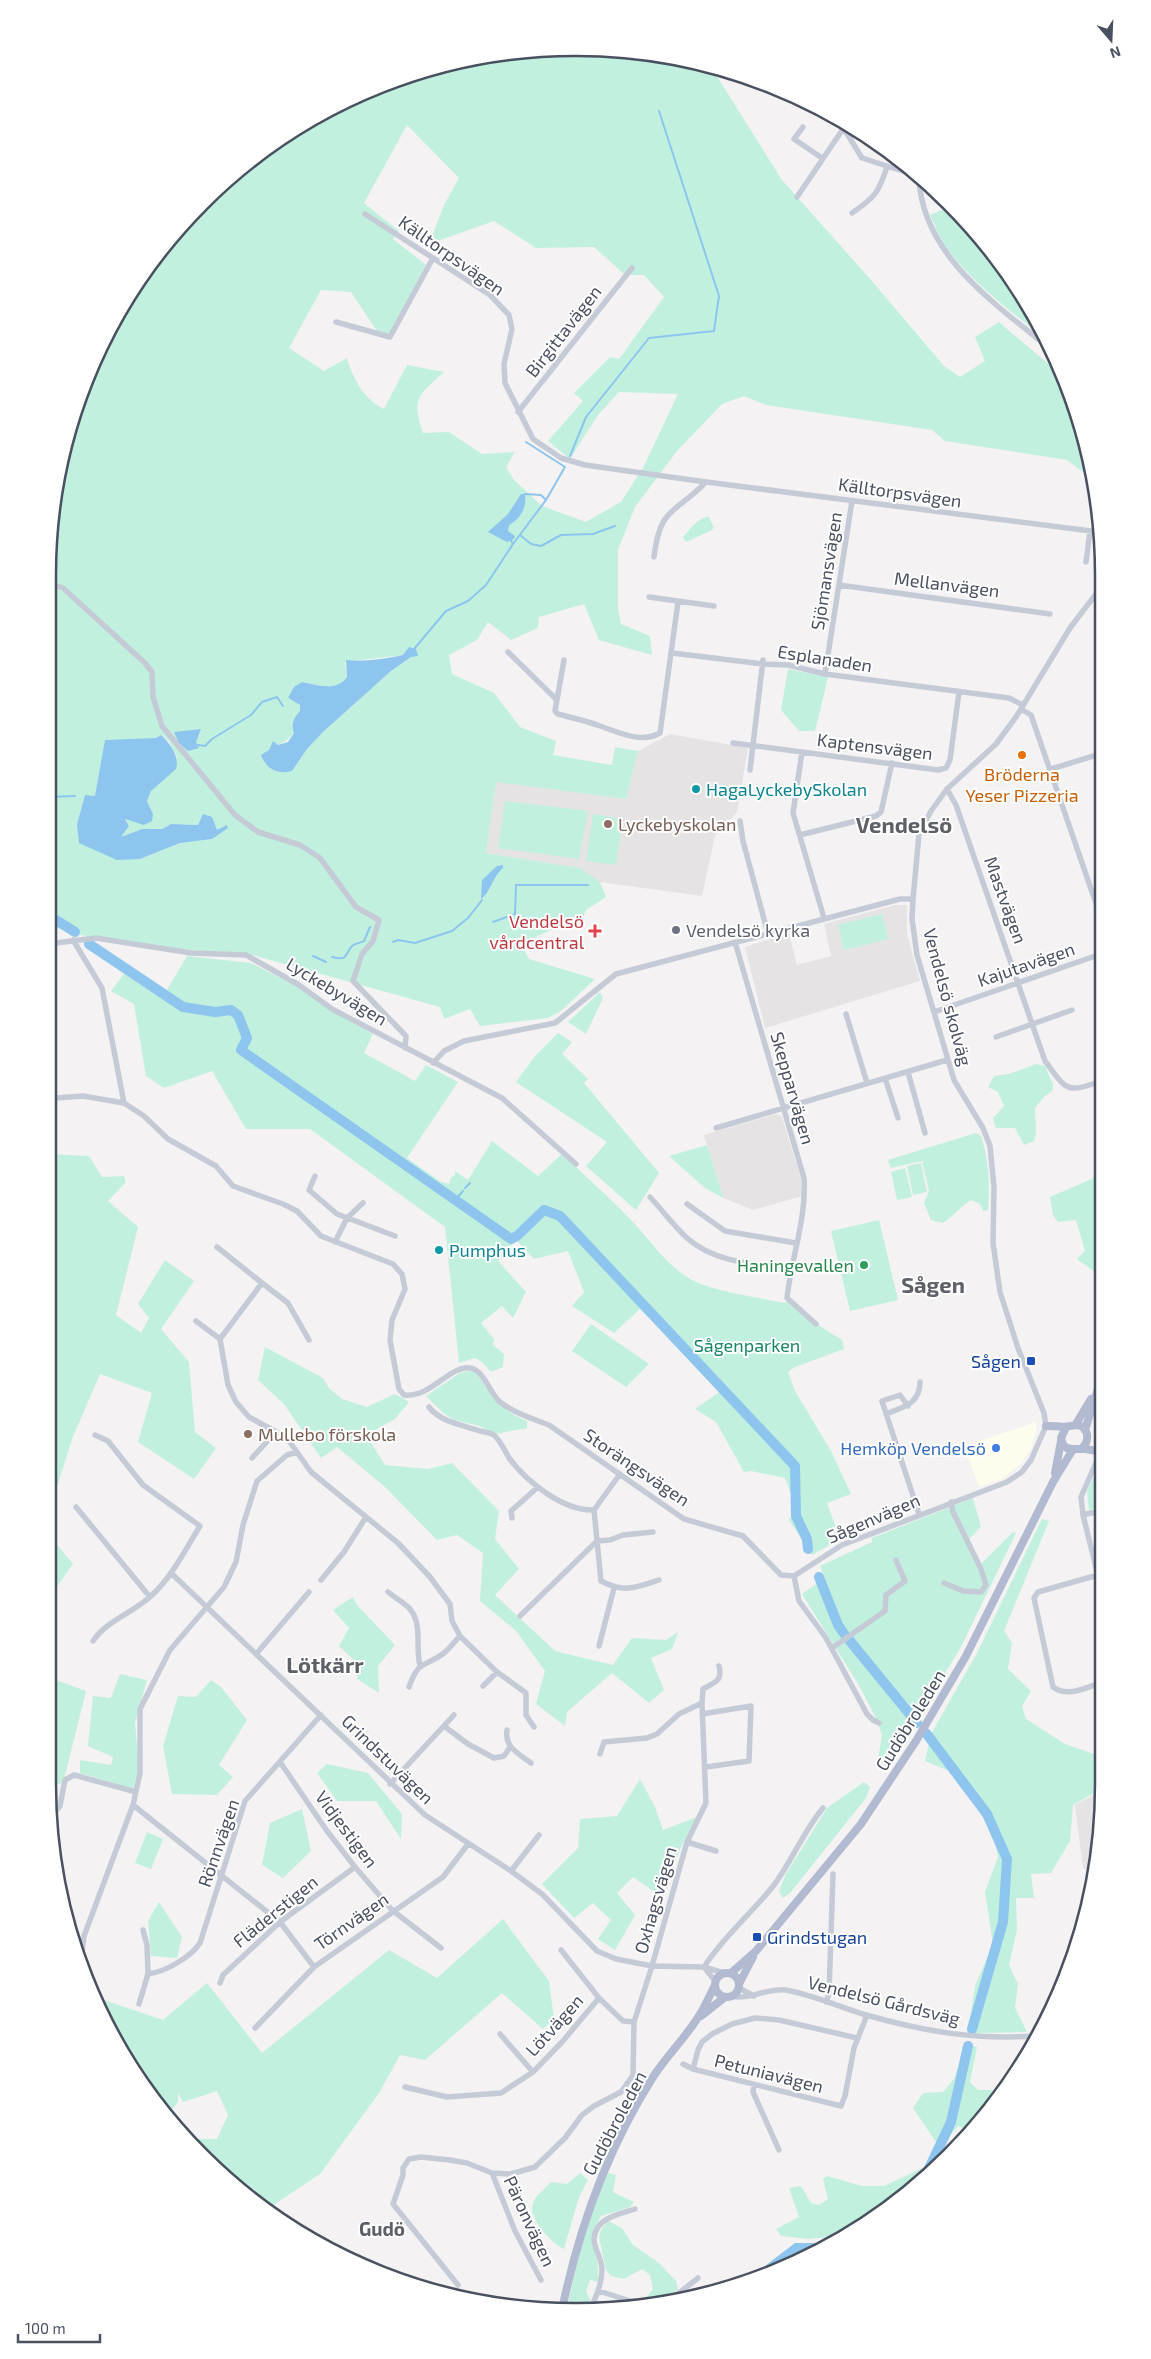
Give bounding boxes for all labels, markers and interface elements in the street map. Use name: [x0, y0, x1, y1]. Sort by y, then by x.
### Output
north arrow: [1086, 15, 1136, 65]
text: N: [1108, 43, 1123, 62]
street label: Källtorpsvägen: [395, 210, 509, 300]
street label: Birgittavägen: [520, 281, 606, 381]
street label: Källtorpsvägen: [837, 472, 963, 512]
street label: Sjömansvägen: [806, 510, 846, 632]
street label: Mellanvägen: [893, 567, 1001, 601]
street label: Esplanaden: [776, 640, 874, 676]
street label: Kaptensvägen: [816, 728, 934, 764]
marker: Bröderna Yeser Pizzeria: [1016, 749, 1028, 761]
place label: Bröderna Yeser Pizzeria: [965, 763, 1079, 806]
place label: HagaLyckebySkolan: [706, 778, 867, 800]
marker: HagaLyckebySkolan: [690, 783, 702, 795]
district label: Vendelsö: [856, 811, 952, 837]
place label: Lyckebyskolan: [618, 813, 736, 835]
marker: Lyckebyskolan: [602, 818, 614, 830]
street label: Mastvägen: [980, 853, 1032, 947]
place label: Vendelsö vårdcentral: [489, 910, 585, 953]
place label: Vendelsö kyrka: [686, 919, 810, 941]
marker: Vendelsö vårdcentral: [588, 924, 602, 938]
marker: Vendelsö kyrka: [670, 924, 682, 936]
street label: Vendelsö skolväg: [919, 926, 977, 1068]
street label: Kajutavägen: [974, 937, 1078, 991]
street label: Lyckebyvägen: [283, 952, 391, 1030]
street label: Skepparvägen: [766, 1029, 820, 1147]
place label: Pumphus: [449, 1239, 526, 1261]
marker: Pumphus: [433, 1244, 445, 1256]
place label: Haningevallen: [737, 1254, 854, 1276]
marker: Haningevallen: [858, 1259, 870, 1271]
district label: Sågen: [901, 1271, 965, 1297]
park label: Sågenparken: [694, 1334, 800, 1356]
place label: Sågen: [971, 1350, 1021, 1372]
marker: Sågen: [1025, 1355, 1037, 1367]
place label: Mullebo förskola: [258, 1423, 396, 1445]
street label: Storängsvägen: [580, 1423, 694, 1511]
marker: Mullebo förskola: [242, 1428, 254, 1440]
place label: Hemköp Vendelsö: [840, 1437, 986, 1459]
marker: Hemköp Vendelsö: [990, 1442, 1002, 1454]
street label: Sågenvägen: [823, 1488, 923, 1548]
district label: Lötkärr: [286, 1651, 364, 1677]
street label: Gudöbroleden: [870, 1665, 950, 1775]
street label: Grindstuvägen: [337, 1710, 439, 1808]
street label: Vidjestigen: [311, 1786, 383, 1872]
street label: Rönnvägen: [193, 1796, 243, 1890]
street label: Oxhagsvägen: [629, 1844, 681, 1956]
street label: Fläderstigen: [228, 1870, 322, 1952]
street label: Törnvägen: [310, 1887, 392, 1955]
place label: Grindstugan: [767, 1926, 867, 1948]
marker: Grindstugan: [751, 1931, 763, 1943]
street label: Vendelsö Gårdsväg: [806, 1970, 962, 2030]
street label: Lötvägen: [520, 1990, 588, 2060]
street label: Petuniavägen: [712, 2049, 826, 2097]
street label: Gudöbroleden: [577, 2067, 651, 2179]
street label: Päronvägen: [499, 2172, 561, 2270]
district label: Gudö: [359, 2217, 405, 2240]
scale bar: [18, 2312, 100, 2344]
text: 100 m: [25, 2319, 66, 2337]

